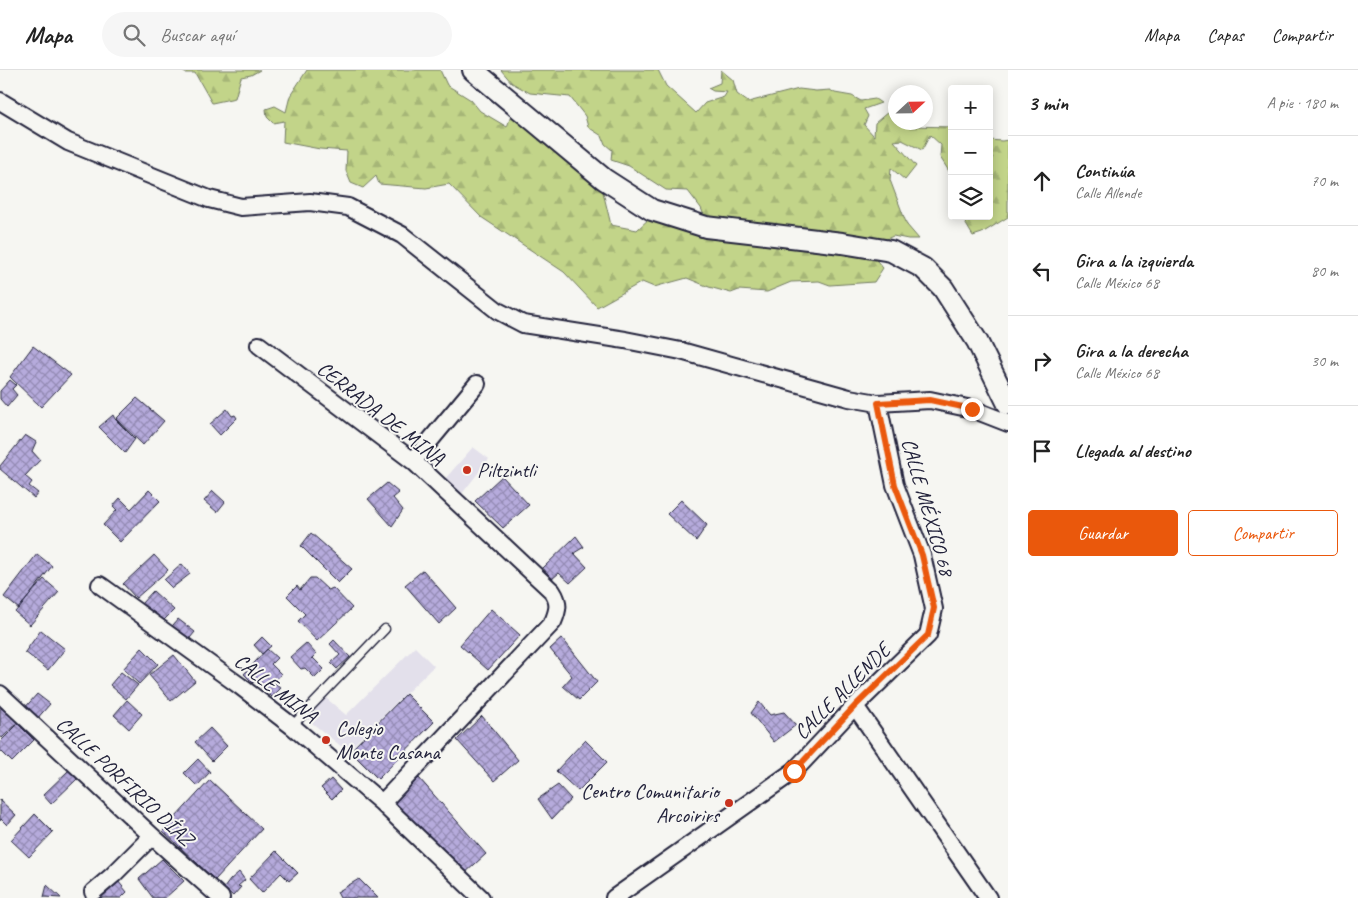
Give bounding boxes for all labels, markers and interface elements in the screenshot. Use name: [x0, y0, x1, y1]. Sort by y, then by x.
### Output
search box: [102, 12, 452, 57]
text: Mapa: [25, 20, 72, 50]
icon: search: [120, 21, 148, 49]
text: Buscar aquí: [160, 23, 235, 47]
text: Mapa: [1144, 24, 1179, 46]
text: Capas: [1207, 24, 1244, 46]
text: Compartir: [1272, 24, 1333, 46]
north arrow: [888, 85, 933, 130]
map controls: [948, 85, 993, 220]
button: +: [948, 85, 993, 130]
text: 3 min: [1028, 90, 1068, 116]
text: A pie · 180 m: [1267, 93, 1338, 113]
button: −: [948, 130, 993, 175]
text: Continúa: [1075, 159, 1134, 183]
icon: ahead: [1028, 167, 1056, 195]
text: 70 m: [1311, 171, 1338, 191]
button: layers: [948, 175, 993, 220]
text: Calle Allende: [1075, 183, 1141, 203]
text: Gira a la izquierda: [1075, 249, 1193, 273]
icon: left: [1028, 257, 1056, 285]
text: 80 m: [1311, 261, 1338, 281]
text: Calle México 68: [1075, 273, 1159, 293]
text: Gira a la derecha: [1075, 339, 1188, 363]
icon: right: [1028, 347, 1056, 375]
text: 30 m: [1311, 351, 1338, 371]
street label: CERRADA DE MINA: [312, 355, 450, 471]
text: Calle México 68: [1075, 363, 1159, 383]
route end: [961, 398, 984, 421]
street label: CALLE MÉXICO 68: [896, 435, 961, 581]
icon: arrive: [1028, 437, 1056, 465]
text: Llegada al destino: [1075, 439, 1191, 463]
place label: Piltzintli: [477, 457, 539, 483]
marker: Piltzintli: [461, 464, 473, 476]
button: Guardar: [1028, 510, 1178, 556]
button: Compartir: [1188, 510, 1338, 556]
street label: CALLE ALLENDE: [788, 636, 897, 745]
street label: CALLE MINA: [229, 648, 324, 729]
street label: CALLE PORFIRIO DÍAZ: [51, 711, 201, 853]
place label: Colegio Monte Casana: [336, 715, 441, 765]
marker: Colegio Monte Casana: [320, 734, 332, 746]
route start: [783, 760, 806, 783]
place label: Centro Comunitario Arcoirirs: [581, 778, 722, 828]
marker: Centro Comunitario Arcoirirs: [723, 797, 735, 809]

